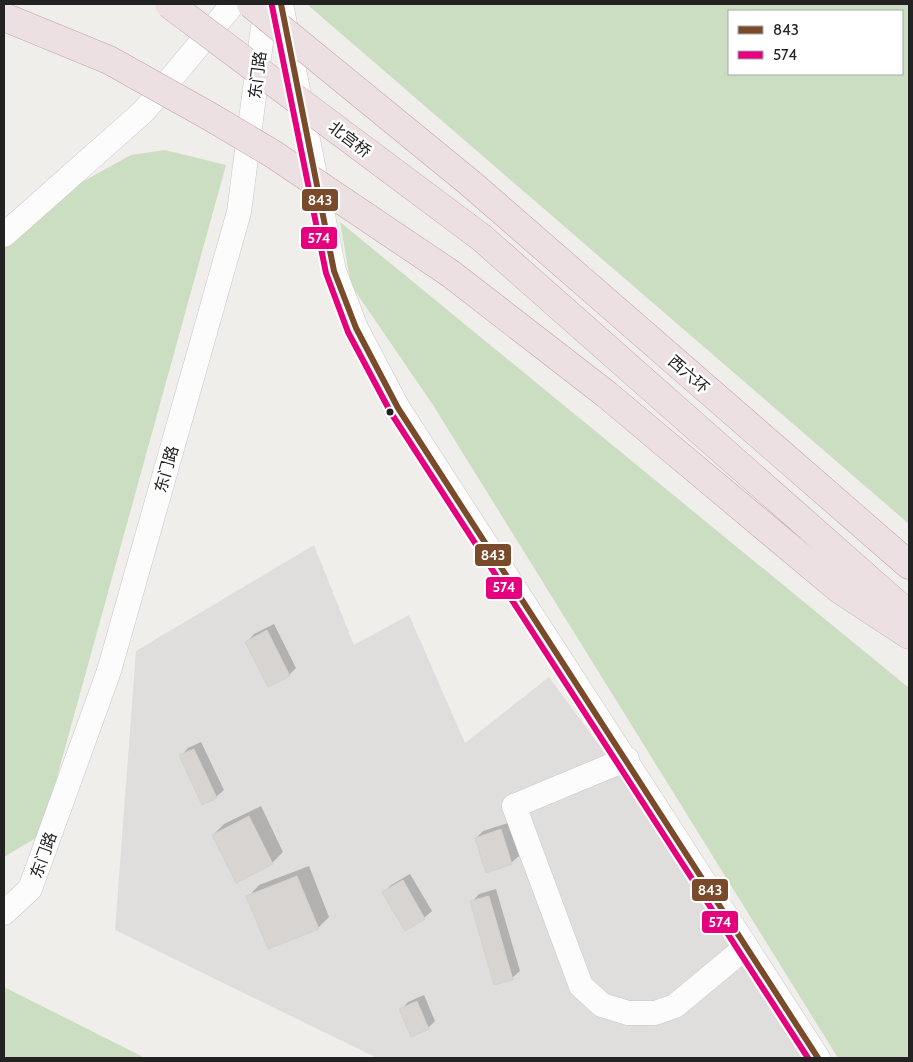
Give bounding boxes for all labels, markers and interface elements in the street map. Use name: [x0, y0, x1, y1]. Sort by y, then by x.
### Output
legend: [728, 10, 903, 75]
text: 843: [773, 21, 799, 39]
text: 574: [773, 46, 797, 64]
street label: 东门路: [245, 50, 270, 100]
street label: 北宫桥: [325, 117, 375, 161]
line badge: 843: [301, 188, 339, 212]
text: 843: [308, 191, 332, 209]
line badge: 574: [300, 226, 338, 250]
text: 574: [308, 229, 330, 247]
street label: 西六环: [664, 351, 713, 397]
unlabelled marker: [385, 407, 395, 417]
street label: 东门路: [151, 443, 182, 495]
line badge: 843: [474, 543, 512, 567]
text: 843: [481, 546, 505, 564]
line badge: 574: [485, 576, 523, 600]
text: 574: [493, 578, 515, 596]
street label: 东门路: [26, 829, 61, 881]
line badge: 843: [691, 878, 729, 902]
text: 843: [698, 881, 722, 899]
line badge: 574: [701, 910, 739, 934]
text: 574: [709, 913, 731, 931]

